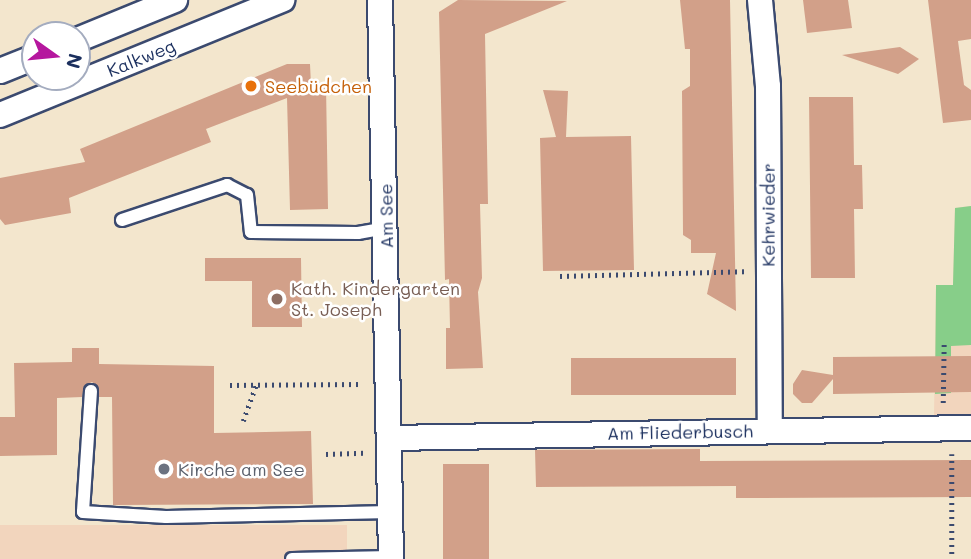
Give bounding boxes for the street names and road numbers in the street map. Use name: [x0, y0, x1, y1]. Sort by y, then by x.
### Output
street label: Kalkweg: [104, 35, 178, 81]
street label: Kehrwieder: [757, 163, 779, 267]
street label: Am See: [375, 183, 397, 249]
street label: Am Fliederbusch: [607, 420, 753, 444]

